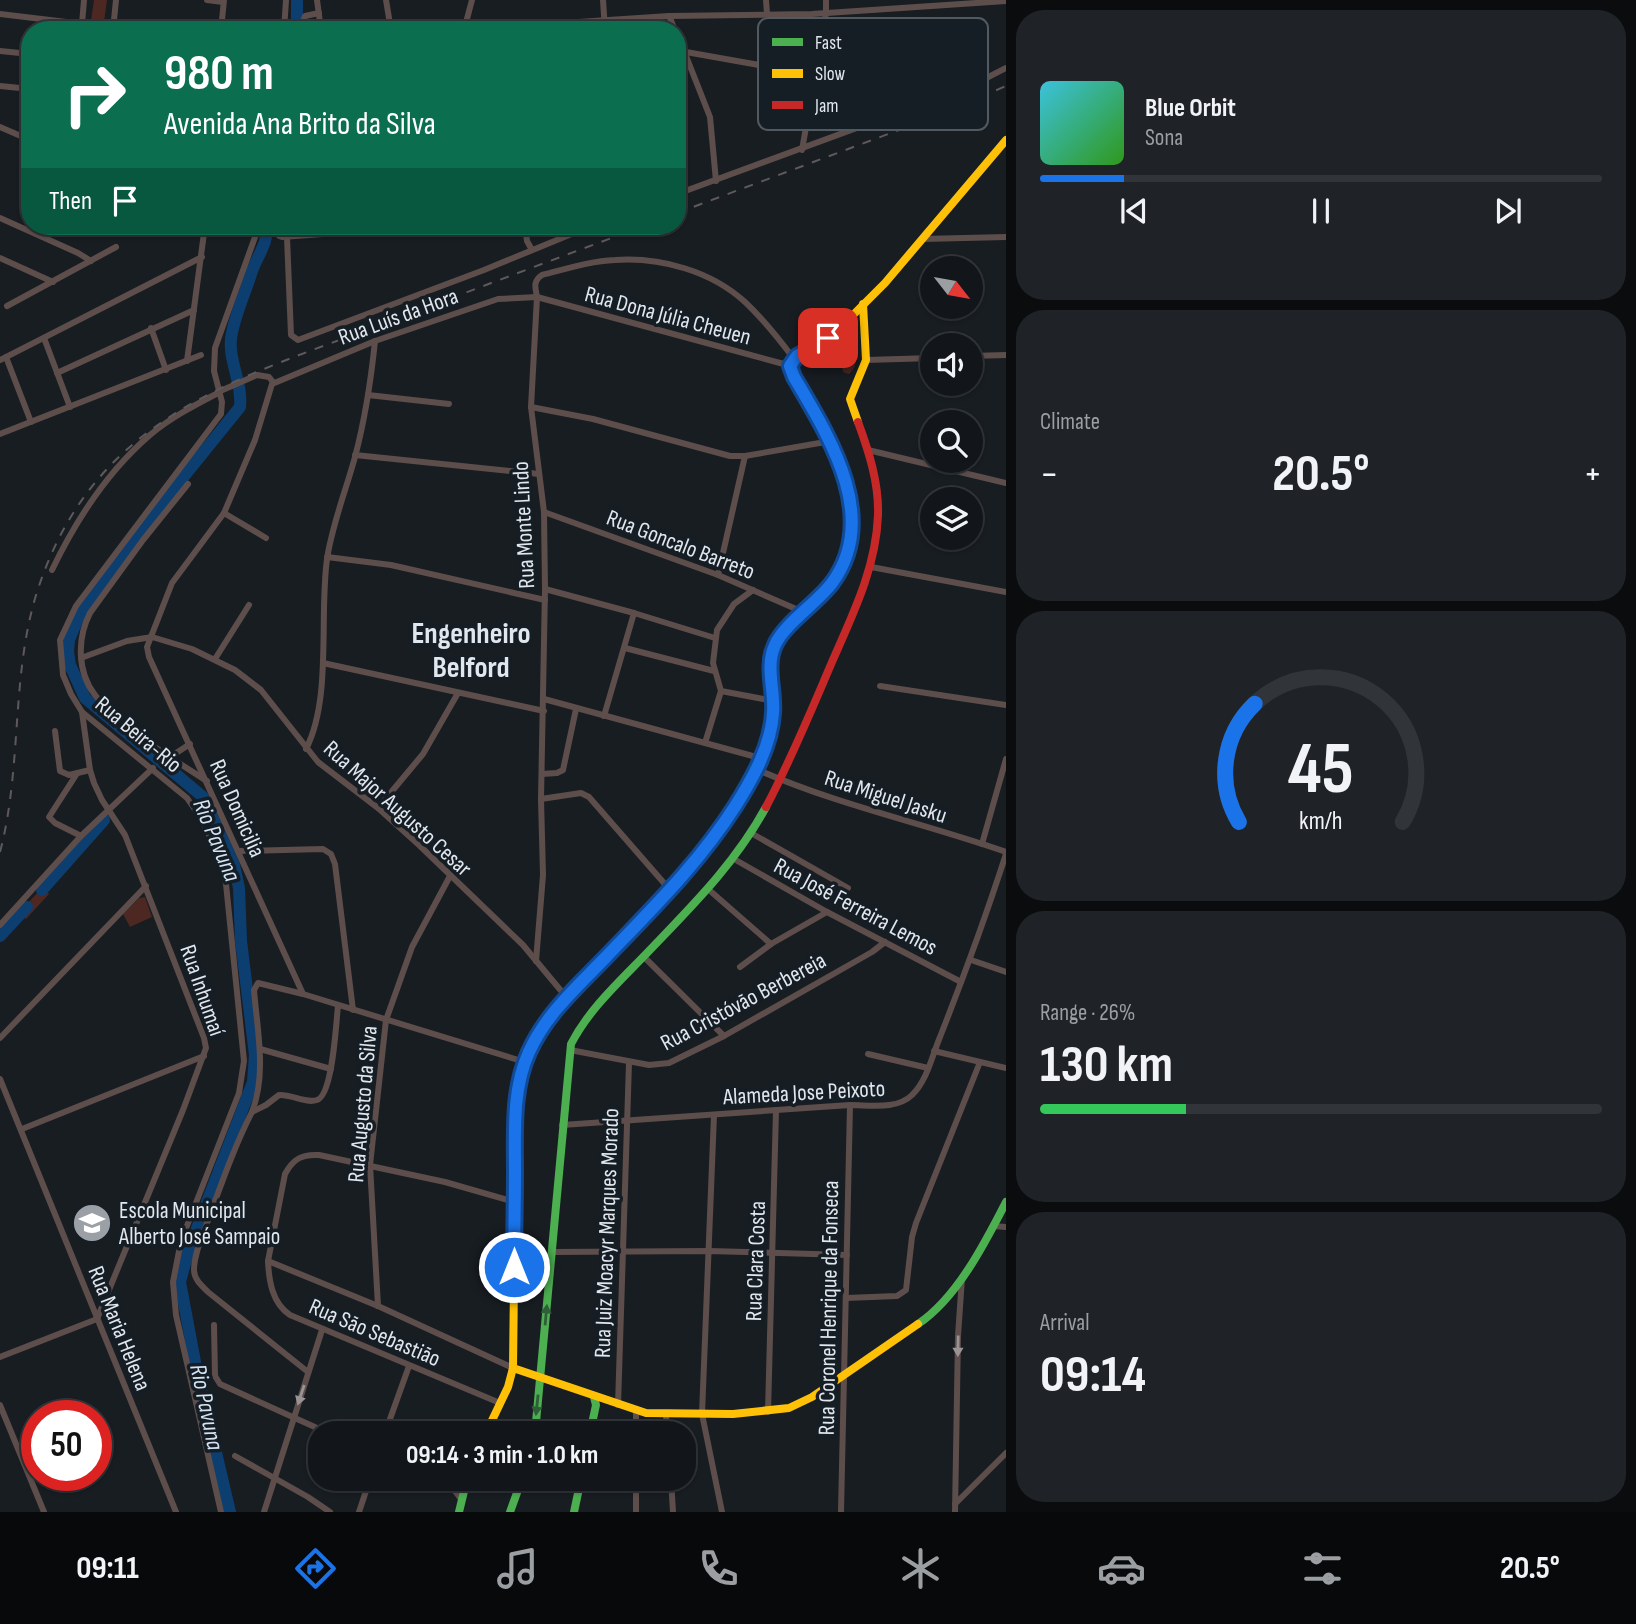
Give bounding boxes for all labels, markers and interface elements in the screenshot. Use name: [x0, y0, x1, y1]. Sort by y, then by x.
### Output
legend: [758, 18, 988, 130]
text: Fast: [815, 32, 842, 55]
text: 980 m: [164, 45, 274, 104]
icon: right: [49, 49, 140, 140]
text: Slow: [815, 63, 845, 86]
text: Blue Orbit: [1145, 93, 1236, 124]
text: Jam: [814, 95, 838, 118]
text: Avenida Ana Brito da Silva: [164, 105, 436, 144]
text: Sona: [1145, 124, 1183, 152]
icon: arrive: [106, 182, 144, 220]
text: Then: [49, 186, 92, 217]
icon: previous: [1115, 192, 1153, 230]
icon: pause: [1302, 192, 1340, 230]
icon: next: [1489, 192, 1527, 230]
north arrow: [920, 256, 984, 318]
map controls: [920, 256, 983, 550]
street label: Rua Dona Júlia Cheuen: [582, 280, 754, 352]
street label: Rua Luís da Hora: [335, 282, 462, 352]
pin: [798, 308, 858, 368]
icon: arrive: [809, 319, 847, 357]
button: sound: [920, 333, 983, 396]
text: Climate: [1040, 408, 1100, 436]
button: search: [920, 410, 983, 473]
text: 20.5°: [1272, 443, 1370, 506]
text: −: [1040, 452, 1059, 497]
text: +: [1583, 452, 1602, 497]
street label: Rua Monte Lindo: [507, 461, 541, 589]
button: layers: [920, 487, 983, 550]
street label: Rua Goncalo Barreto: [603, 504, 759, 586]
district label: Engenheiro Belford: [411, 616, 531, 686]
street label: Rua Beira-Rio: [89, 690, 187, 779]
text: 45: [1288, 726, 1354, 814]
street label: Rua Major Augusto Cesar: [318, 735, 477, 883]
street label: Rua Domicilia: [203, 755, 271, 862]
street label: Rua Miguel Jasku: [821, 764, 950, 830]
water label: Rio Pavuna: [186, 794, 247, 886]
text: km/h: [1299, 806, 1343, 837]
street label: Rua José Ferreira Lemos: [769, 852, 942, 962]
street label: Rua Inhumaí: [173, 941, 231, 1040]
street label: Rua Cristóvão Berbereia: [656, 947, 831, 1057]
text: Range · 26%: [1040, 999, 1135, 1027]
street label: Rua Augusto da Silva: [342, 1025, 384, 1184]
text: 130 km: [1040, 1034, 1173, 1097]
street label: Alameda Jose Peixoto: [721, 1075, 886, 1111]
street label: Rua Juiz Moacyr Marques Morado: [589, 1108, 625, 1358]
street label: Rua Coronel Henrique da Fonseca: [813, 1180, 845, 1436]
place label: Escola Municipal Alberto José Sampaio: [118, 1197, 280, 1251]
street label: Rua Clara Costa: [740, 1200, 772, 1322]
school or university icon: Escola Municipal Alberto José Sampaio: [71, 1202, 113, 1244]
position arrow: [477, 1230, 551, 1304]
street label: Rua Maria Helena: [81, 1262, 157, 1395]
street label: Rua São Sebastião: [305, 1293, 445, 1373]
one-way arrow: [541, 1303, 552, 1325]
text: Arrival: [1040, 1309, 1089, 1337]
one-way arrow: [952, 1335, 963, 1357]
text: 09:14: [1040, 1344, 1146, 1407]
water label: Rio Pavuna: [183, 1362, 230, 1453]
one-way arrow: [295, 1384, 306, 1405]
one-way arrow: [531, 1394, 542, 1416]
speed limit sign: 50: [21, 1400, 112, 1491]
text: 09:14 · 3 min · 1.0 km: [406, 1440, 598, 1471]
icon: directions: [291, 1544, 340, 1593]
icon: music: [493, 1544, 542, 1593]
icon: phone: [694, 1544, 743, 1593]
icon: climate: [896, 1544, 945, 1593]
icon: car: [1097, 1544, 1146, 1593]
icon: filters: [1298, 1544, 1347, 1593]
text: 09:11: [76, 1549, 139, 1588]
text: 20.5°: [1500, 1549, 1560, 1588]

